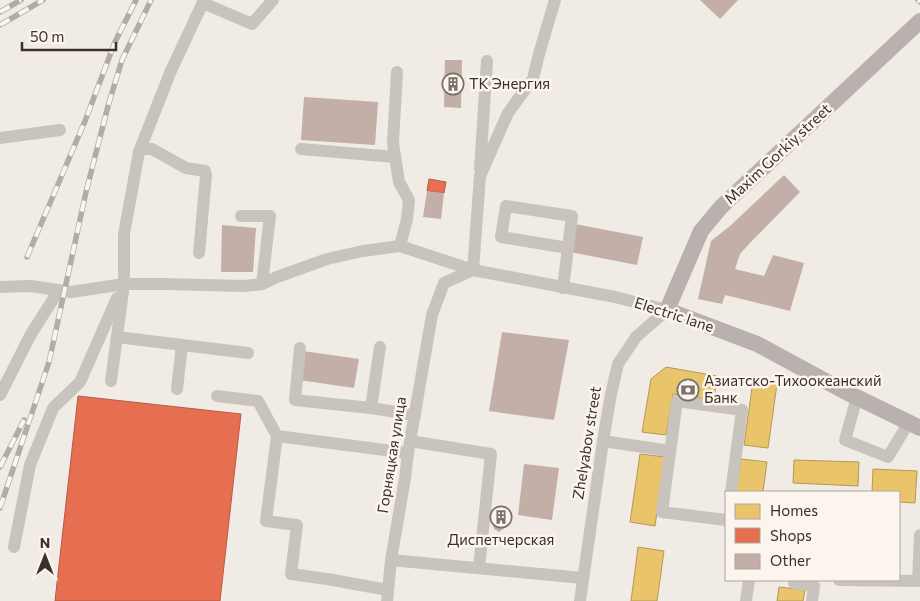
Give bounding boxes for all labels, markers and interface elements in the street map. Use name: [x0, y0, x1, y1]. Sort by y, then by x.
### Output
scale bar: [22, 20, 116, 52]
text: 50 m: [30, 27, 64, 45]
building icon: ТК Энергия: [441, 72, 465, 96]
place label: ТК Энергия: [469, 74, 550, 92]
street label: Maxim Gorkiy street: [720, 99, 834, 207]
street label: Electric lane: [632, 293, 716, 335]
place label: Азиатско-Тихоокеанский Банк: [704, 371, 882, 406]
bank icon: Азиатско-Тихоокеанский Банк: [676, 378, 700, 402]
street label: Zhelyabov street: [568, 385, 604, 501]
street label: Горняцкая улица: [373, 395, 409, 514]
legend: [725, 491, 900, 581]
text: Homes: [770, 501, 818, 519]
building icon: Диспетчерская: [489, 505, 513, 529]
text: Shops: [770, 526, 812, 544]
place label: Диспетчерская: [447, 530, 555, 548]
north arrow: [20, 531, 70, 581]
text: N: [40, 534, 50, 551]
text: Other: [770, 551, 811, 569]

